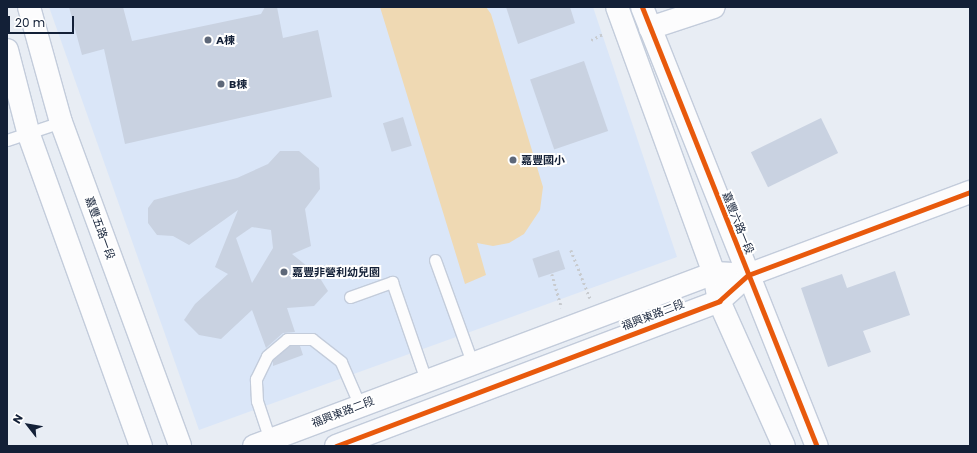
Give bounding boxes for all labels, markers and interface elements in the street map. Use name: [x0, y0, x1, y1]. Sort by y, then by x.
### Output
scale bar: [10, 8, 76, 34]
text: 20 m: [15, 14, 45, 31]
place label: A棟: [216, 33, 235, 47]
marker: A棟: [203, 35, 213, 45]
place label: B棟: [229, 77, 247, 91]
marker: B棟: [216, 79, 226, 89]
place label: 嘉豐國小: [521, 153, 565, 167]
marker: 嘉豐國小: [508, 155, 518, 165]
street label: 嘉豐六路一段: [720, 190, 756, 256]
street label: 嘉豐五路一段: [83, 195, 117, 261]
place label: 嘉豐非營利幼兒園: [292, 265, 380, 279]
marker: 嘉豐非營利幼兒園: [279, 267, 289, 277]
street label: 福興東路二段: [620, 297, 686, 333]
street label: 福興東路二段: [310, 394, 376, 430]
north arrow: [8, 405, 48, 445]
text: N: [9, 411, 27, 426]

